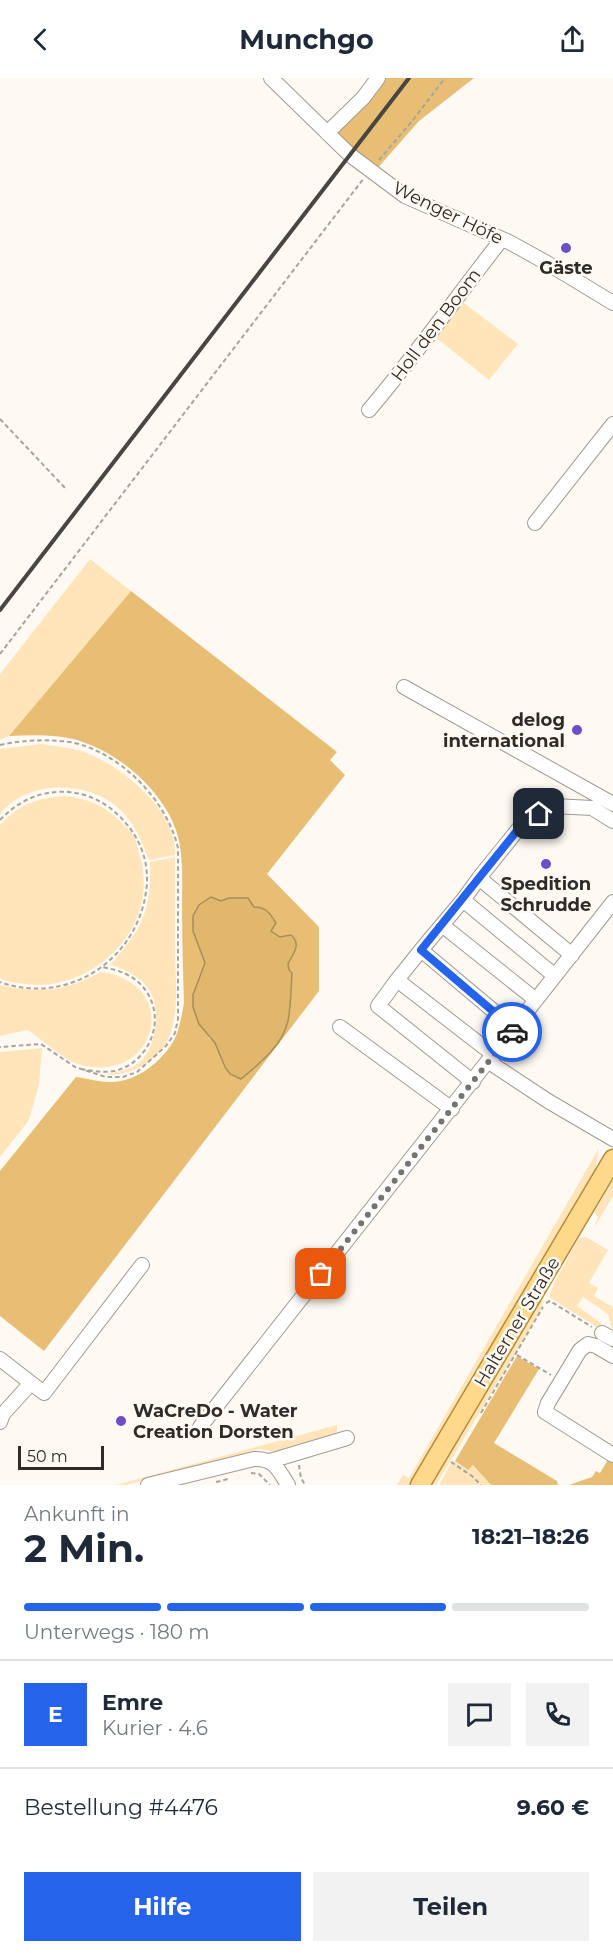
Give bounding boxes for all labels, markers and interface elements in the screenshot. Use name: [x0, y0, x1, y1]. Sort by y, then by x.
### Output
icon: back: [24, 23, 57, 56]
text: Munchgo: [239, 23, 374, 56]
icon: share: [556, 23, 589, 56]
street label: Wenger Höfe: [389, 177, 507, 249]
marker: Gäste: [559, 241, 573, 255]
place label: Gäste: [539, 257, 593, 279]
street label: Holl den Boom: [386, 264, 486, 386]
place label: delog international: [443, 709, 565, 752]
marker: delog international: [570, 723, 584, 737]
pin: [513, 788, 564, 839]
icon: home: [522, 797, 555, 830]
marker: Spedition Schrudde: [539, 857, 553, 871]
place label: Spedition Schrudde: [501, 873, 591, 916]
courier: [482, 1002, 542, 1062]
icon: car: [496, 1016, 529, 1049]
pin: [295, 1248, 346, 1299]
street label: Halterner Straße: [469, 1253, 565, 1391]
icon: bag: [304, 1257, 337, 1290]
place label: WaCreDo - Water Creation Dorsten: [133, 1400, 298, 1443]
marker: WaCreDo - Water Creation Dorsten: [114, 1414, 128, 1428]
scale bar: [18, 1443, 104, 1470]
text: 50 m: [27, 1447, 68, 1466]
text: Ankunft in: [24, 1502, 130, 1526]
text: 18:21–18:26: [472, 1523, 589, 1550]
text: 2 Min.: [24, 1524, 144, 1572]
text: Unterwegs · 180 m: [24, 1620, 210, 1644]
button: chat: [448, 1683, 511, 1746]
button: phone: [526, 1683, 589, 1746]
text: Emre: [102, 1689, 163, 1716]
text: E: [48, 1701, 63, 1728]
text: Kurier · 4.6: [102, 1716, 208, 1740]
text: Bestellung #4476: [24, 1794, 218, 1821]
text: 9.60 €: [517, 1794, 589, 1821]
button: Hilfe: [24, 1872, 301, 1941]
button: Teilen: [313, 1872, 589, 1941]

